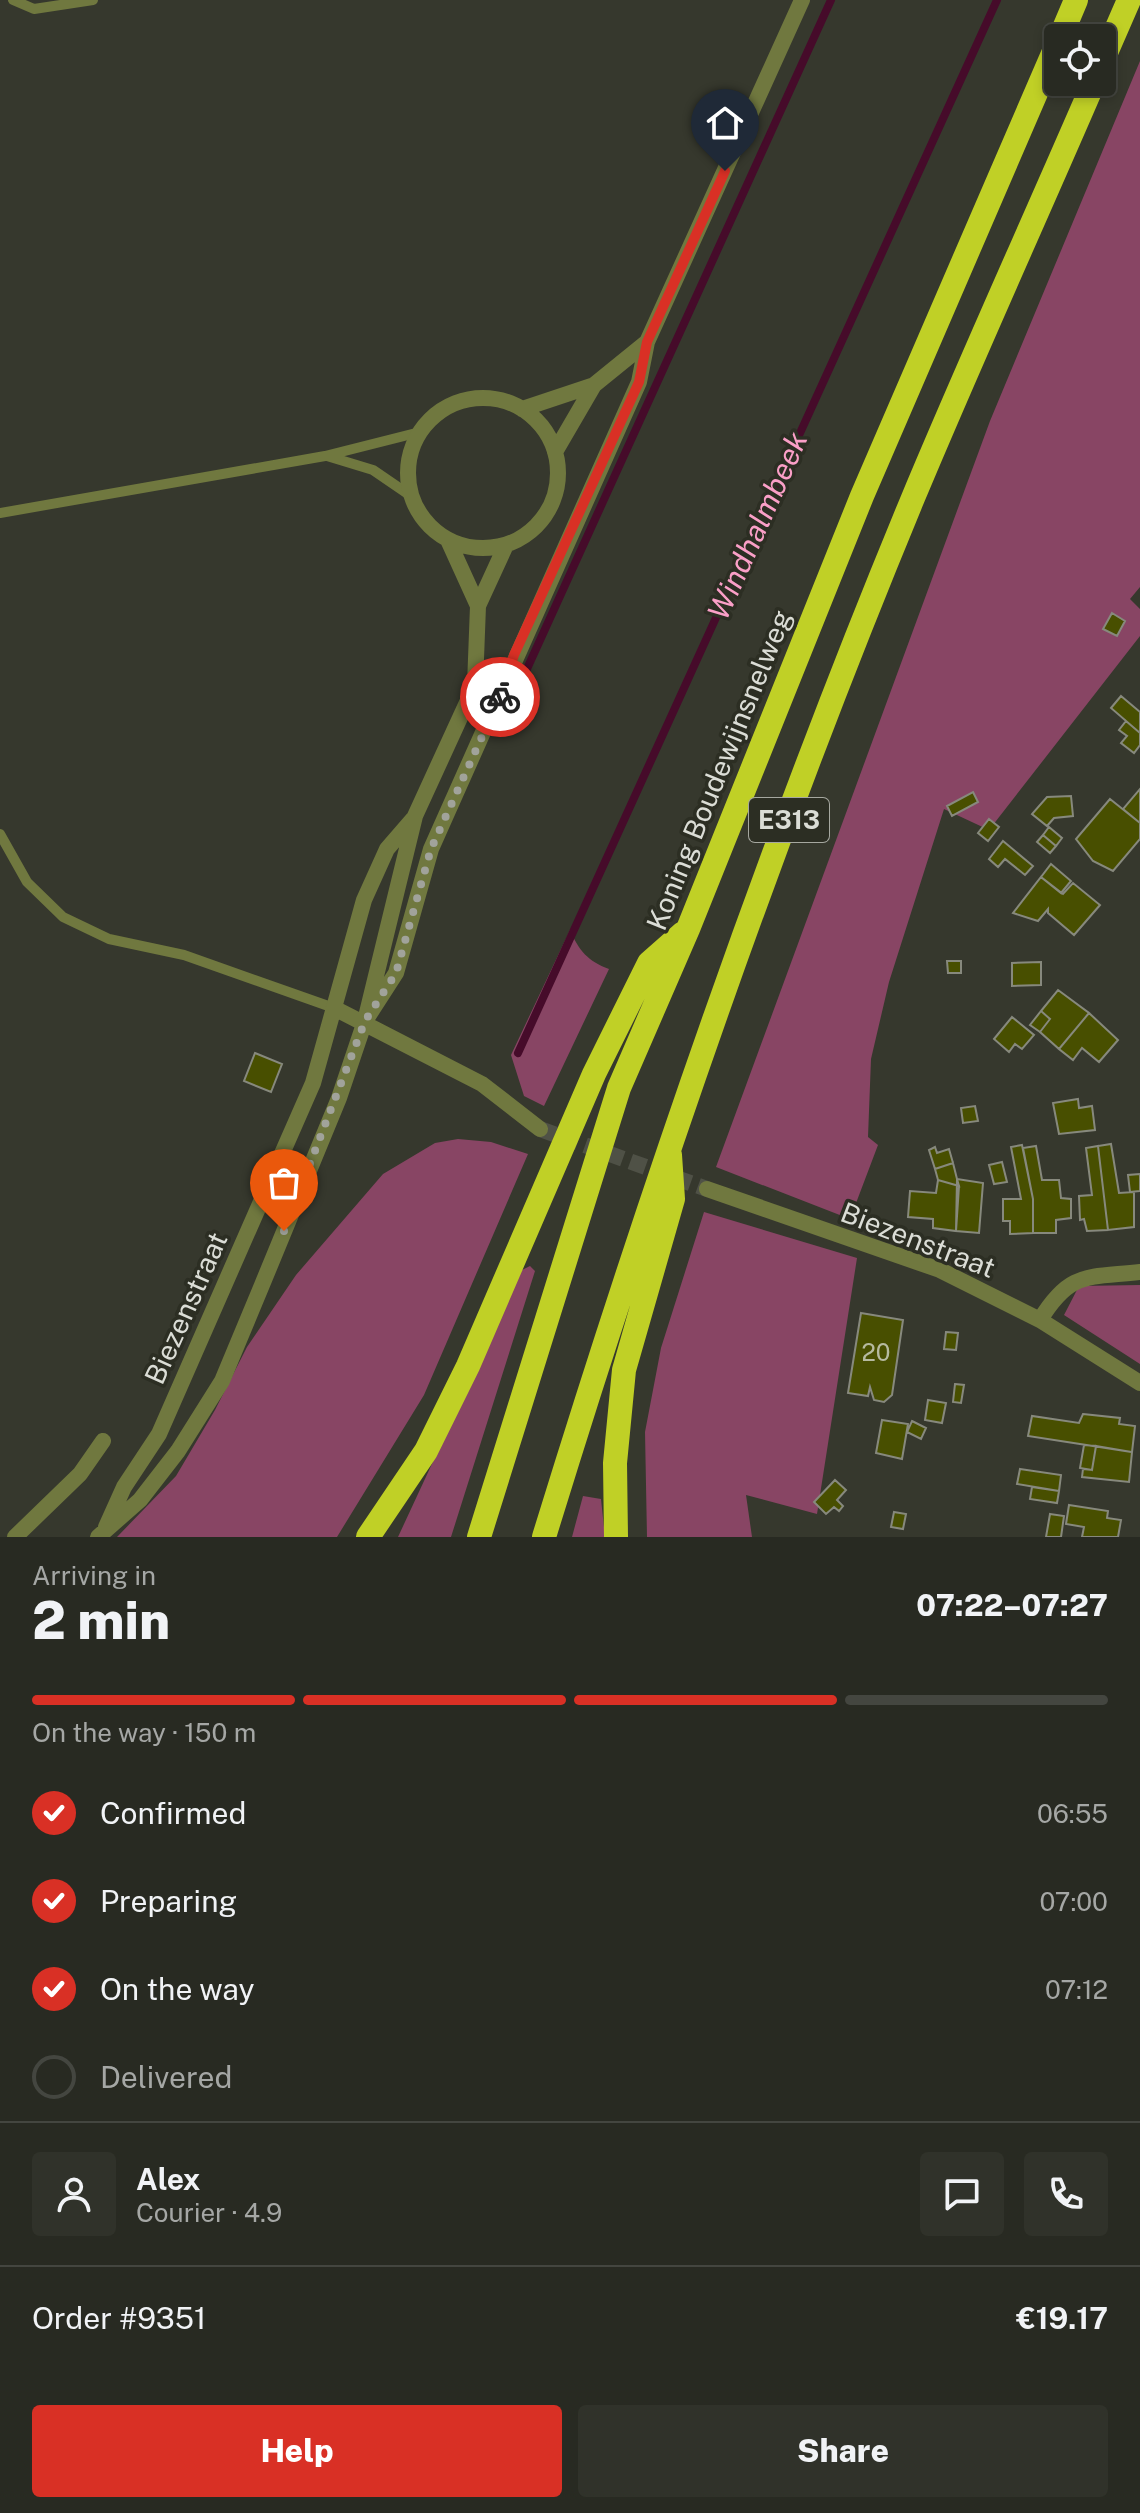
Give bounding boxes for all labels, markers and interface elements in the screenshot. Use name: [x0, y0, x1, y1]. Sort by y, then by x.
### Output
map controls: [1044, 24, 1116, 96]
button: locate: [1044, 24, 1116, 96]
pin: [691, 89, 759, 171]
icon: home: [703, 101, 747, 145]
water label: Windhalmbeek: [700, 425, 815, 625]
street label: Koning Boudewijnsnelweg: [639, 605, 798, 935]
courier: [460, 657, 540, 737]
icon: bike: [478, 675, 522, 719]
road number: E313: [749, 798, 829, 842]
pin: [250, 1149, 318, 1231]
icon: bag: [262, 1161, 306, 1205]
street label: Biezenstraat: [836, 1195, 1000, 1284]
street label: Biezenstraat: [137, 1227, 234, 1389]
house number: 20: [862, 1338, 891, 1366]
text: Arriving in: [32, 1560, 156, 1591]
text: 07:22–07:27: [916, 1587, 1108, 1623]
text: 2 min: [32, 1590, 170, 1651]
text: On the way · 150 m: [32, 1717, 256, 1748]
icon: check: [32, 1791, 76, 1835]
text: Confirmed: [100, 1795, 246, 1831]
text: 06:55: [1037, 1798, 1108, 1829]
icon: check: [32, 1879, 76, 1923]
text: Preparing: [100, 1883, 237, 1919]
text: 07:00: [1039, 1886, 1108, 1917]
icon: check: [32, 1967, 76, 2011]
text: On the way: [100, 1971, 254, 2007]
text: 07:12: [1045, 1974, 1108, 2005]
text: Delivered: [100, 2059, 232, 2095]
button: person: [32, 2152, 116, 2236]
button: chat: [920, 2152, 1004, 2236]
button: phone: [1024, 2152, 1108, 2236]
text: Alex: [136, 2161, 200, 2197]
text: Courier · 4.9: [136, 2197, 282, 2228]
text: Order #9351: [32, 2300, 206, 2336]
text: €19.17: [1016, 2300, 1108, 2336]
button: Help: [32, 2405, 562, 2497]
button: Share: [578, 2405, 1108, 2497]

